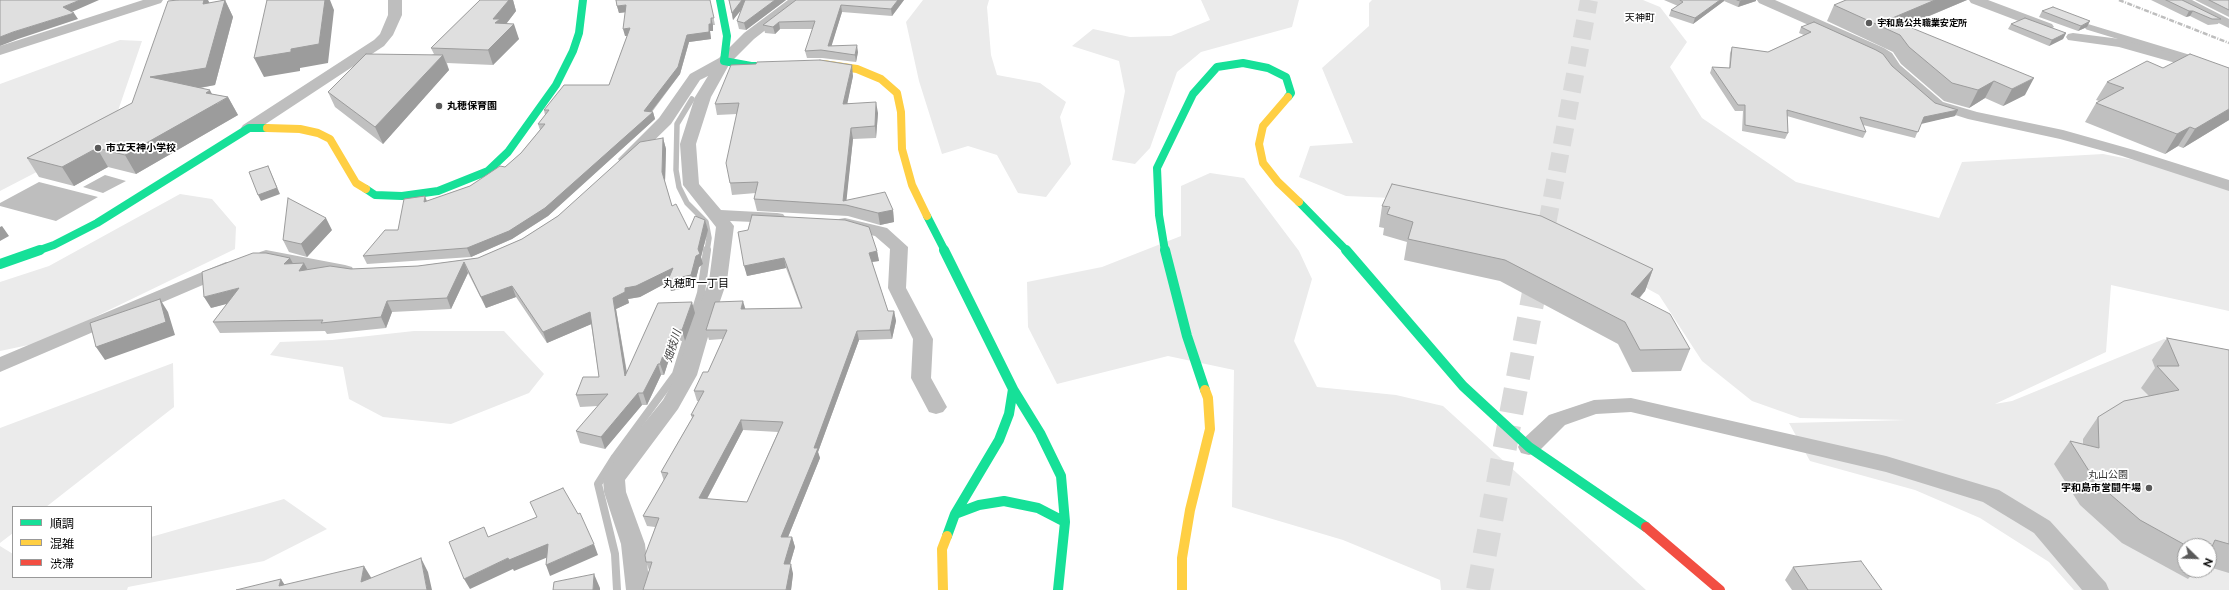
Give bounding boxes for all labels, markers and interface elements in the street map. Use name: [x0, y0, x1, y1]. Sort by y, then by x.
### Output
district label: 天神町: [1625, 12, 1655, 24]
marker: 宇和島公共職業安定所: [1864, 18, 1874, 28]
place label: 宇和島公共職業安定所: [1877, 18, 1967, 28]
place label: 丸穂保育園: [447, 100, 497, 112]
marker: 丸穂保育園: [434, 101, 444, 111]
place label: 市立天神小学校: [106, 142, 176, 154]
marker: 市立天神小学校: [93, 143, 103, 153]
district label: 丸穂町一丁目: [663, 277, 729, 291]
water label: 畑枝川: [662, 328, 684, 364]
park label: 丸山公園: [2088, 469, 2128, 481]
place label: 宇和島市営闘牛場: [2061, 482, 2141, 494]
marker: 宇和島市営闘牛場: [2144, 483, 2154, 493]
legend: [12, 506, 152, 578]
text: 順調: [50, 517, 74, 531]
text: 混雑: [50, 537, 74, 551]
north arrow: [2177, 538, 2217, 578]
text: N: [2200, 556, 2215, 569]
text: 渋滞: [50, 557, 74, 571]

